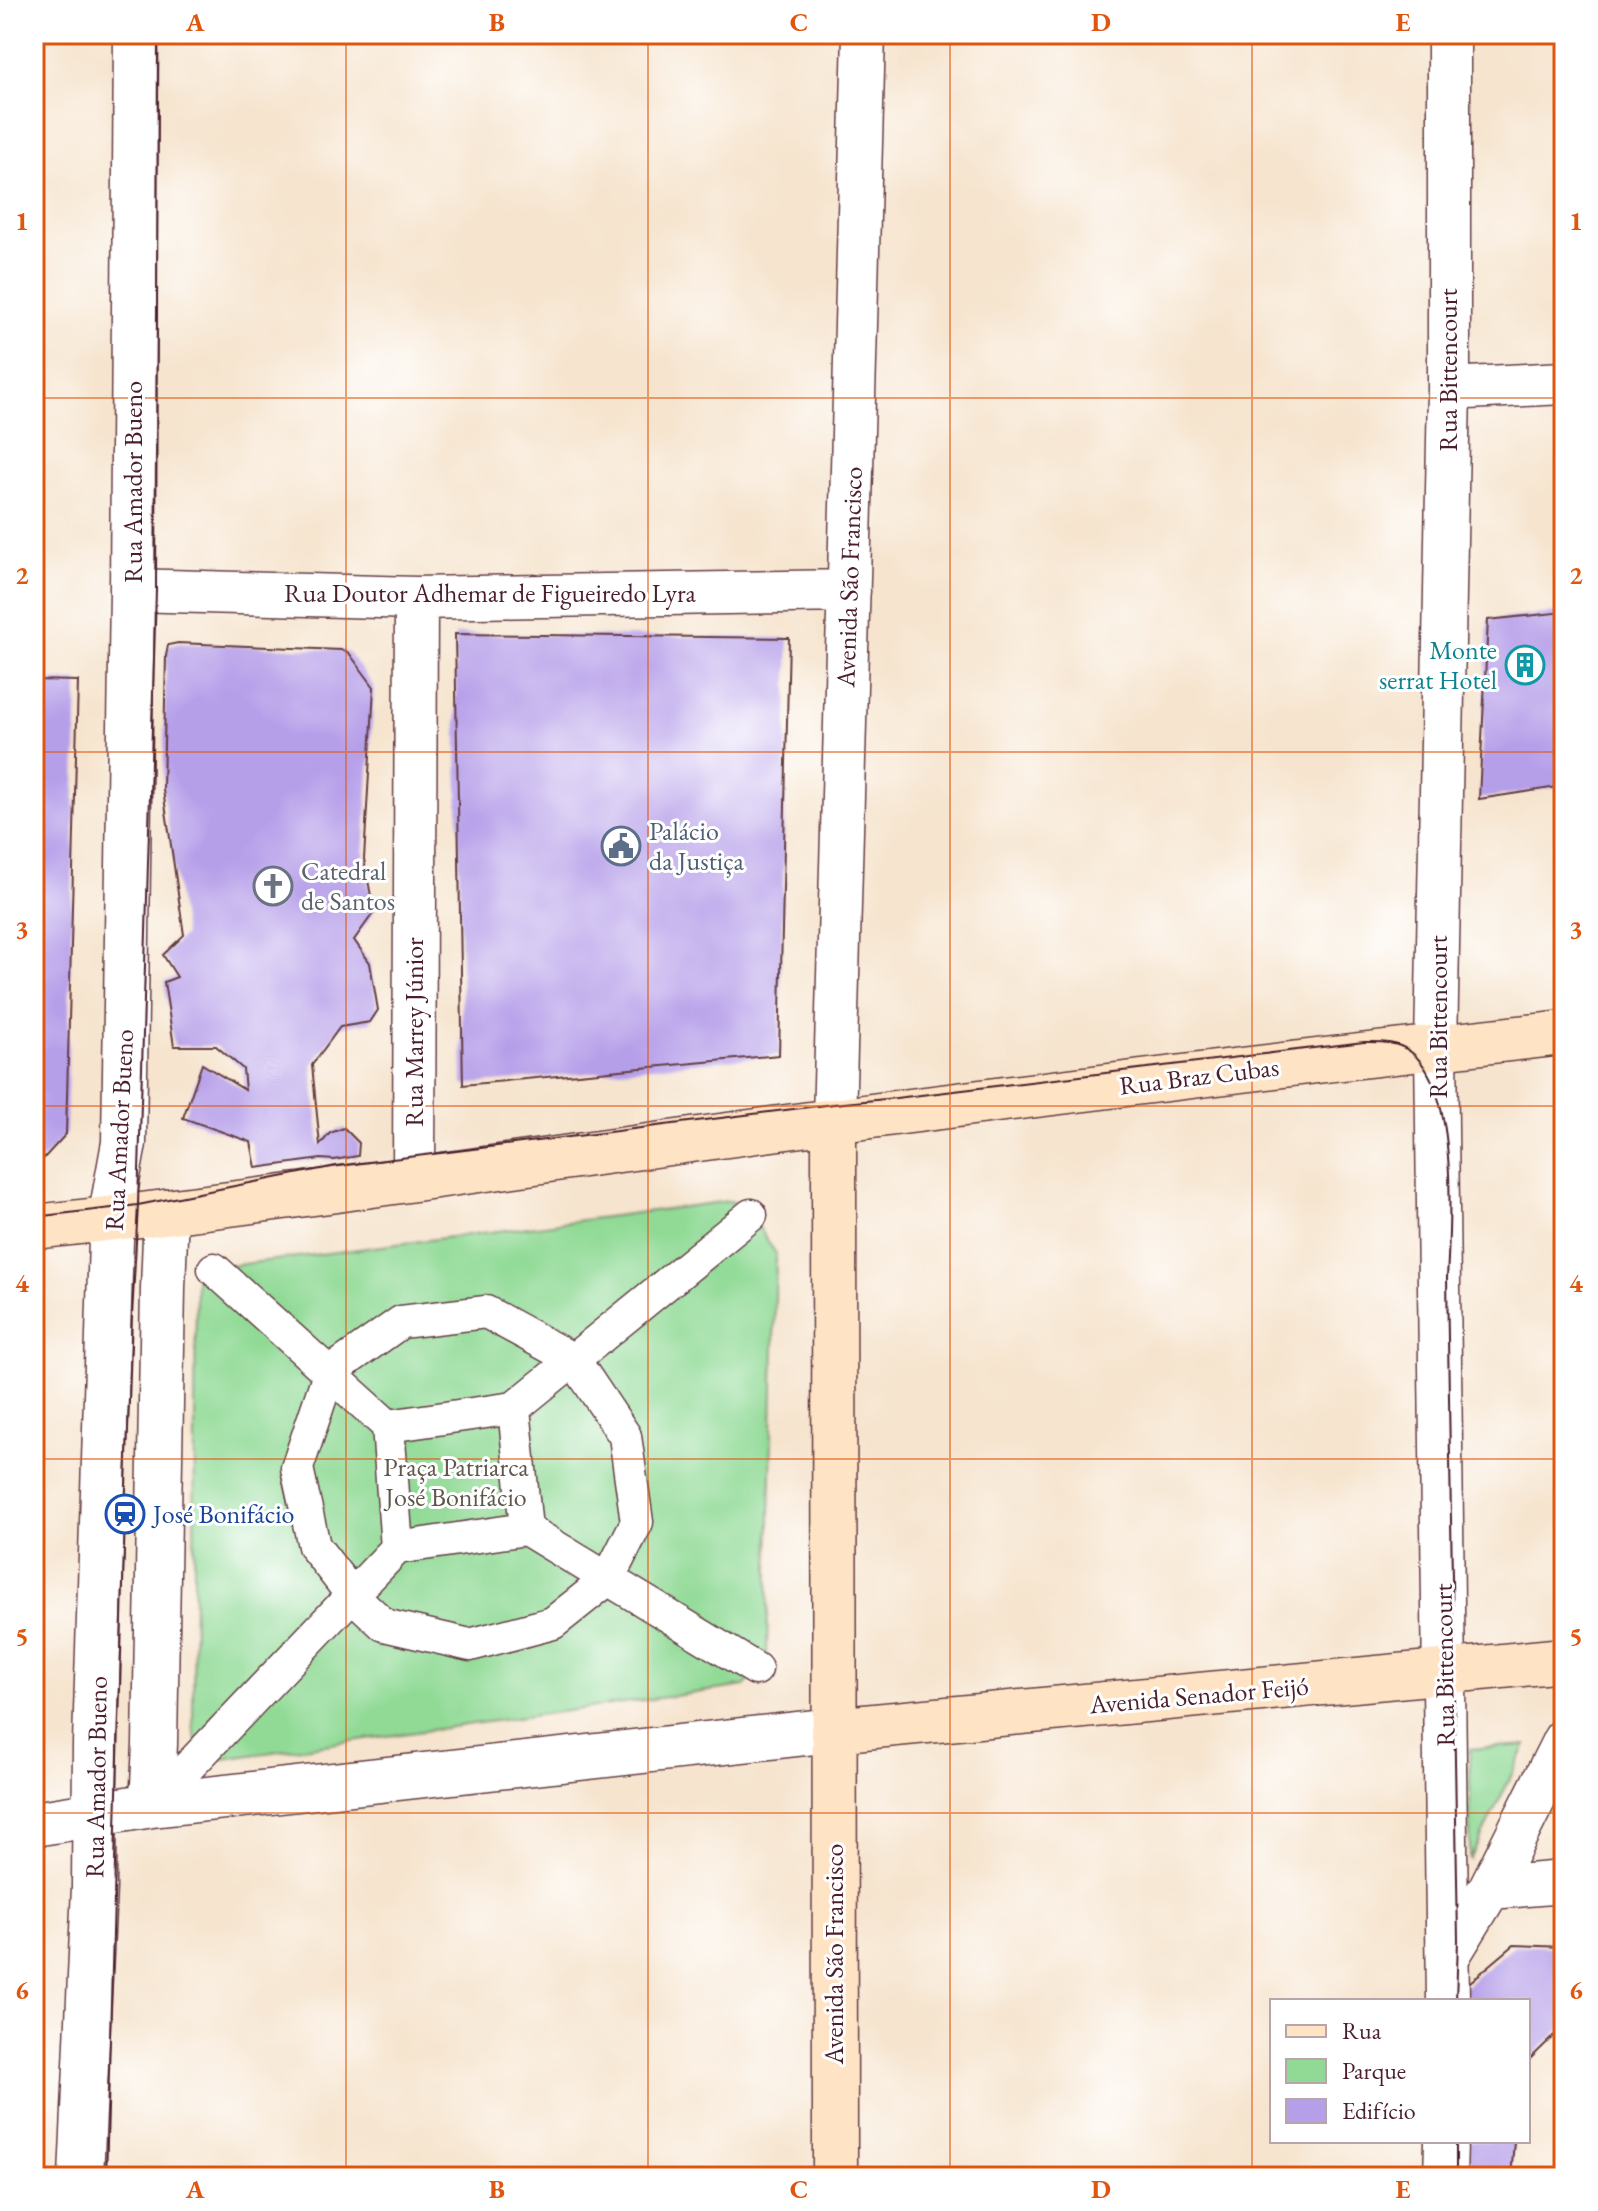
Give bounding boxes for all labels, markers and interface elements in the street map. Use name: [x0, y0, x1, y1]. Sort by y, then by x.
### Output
text: A: [185, 5, 205, 39]
text: B: [489, 5, 505, 39]
text: C: [790, 5, 808, 39]
text: D: [1091, 5, 1111, 39]
text: E: [1396, 5, 1411, 39]
text: 1: [15, 204, 29, 238]
text: 1: [1569, 204, 1583, 238]
street label: Rua Bittencourt: [1431, 288, 1465, 452]
street label: Rua Amador Bueno: [116, 381, 150, 583]
street label: Avenida São Francisco: [828, 466, 870, 689]
text: 2: [15, 558, 29, 592]
text: 2: [1569, 558, 1583, 592]
street label: Rua Doutor Adhemar de Figueiredo Lyra: [284, 576, 697, 610]
place label: Monte serrat Hotel: [1379, 633, 1497, 697]
building icon: Monte serrat Hotel: [1504, 644, 1546, 686]
place label: Palácio da Justiça: [649, 814, 744, 878]
public building icon: Palácio da Justiça: [600, 825, 642, 867]
place label: Catedral de Santos: [301, 854, 395, 918]
church icon: Catedral de Santos: [252, 865, 294, 907]
text: 3: [15, 912, 29, 946]
text: 3: [1569, 912, 1583, 946]
street label: Rua Bittencourt: [1421, 935, 1455, 1099]
street label: Rua Marrey Júnior: [397, 937, 431, 1127]
street label: Rua Amador Bueno: [97, 1028, 141, 1232]
street label: Rua Braz Cubas: [1117, 1049, 1281, 1103]
text: 4: [15, 1266, 29, 1300]
text: 4: [1569, 1266, 1583, 1300]
park label: Praça Patriarca José Bonifácio: [383, 1450, 529, 1514]
station icon: José Bonifácio: [104, 1493, 146, 1535]
place label: José Bonifácio: [151, 1497, 295, 1531]
street label: Rua Bittencourt: [1426, 1583, 1462, 1747]
text: 5: [15, 1619, 29, 1653]
text: 5: [1569, 1619, 1583, 1653]
street label: Avenida Senador Feijó: [1087, 1668, 1310, 1722]
street label: Rua Amador Bueno: [77, 1676, 115, 1878]
street label: Avenida São Francisco: [817, 1844, 851, 2065]
text: 6: [15, 1973, 29, 2007]
text: 6: [1569, 1973, 1583, 2007]
legend: [1270, 1999, 1530, 2143]
text: Rua: [1342, 2015, 1382, 2046]
text: Parque: [1342, 2055, 1406, 2086]
text: Edifício: [1342, 2095, 1416, 2126]
text: A: [185, 2172, 205, 2206]
text: B: [489, 2172, 505, 2206]
text: C: [790, 2172, 808, 2206]
text: D: [1091, 2172, 1111, 2206]
text: E: [1396, 2172, 1411, 2206]

